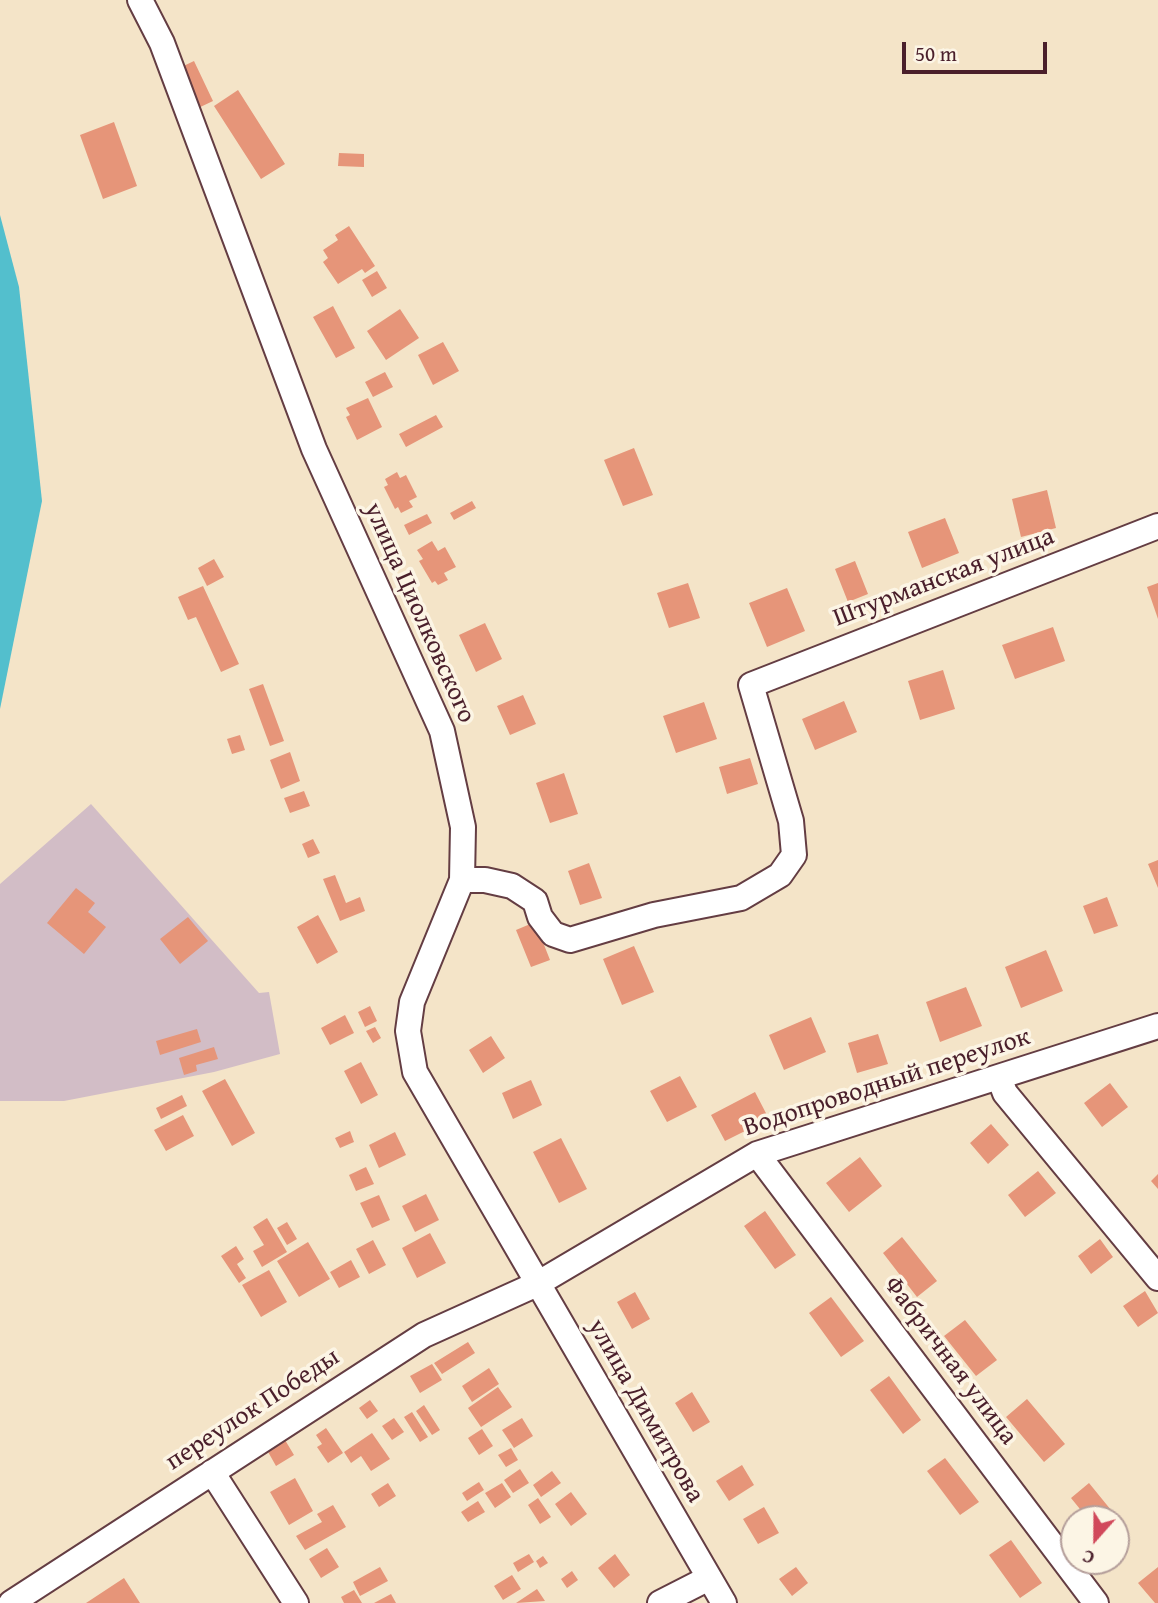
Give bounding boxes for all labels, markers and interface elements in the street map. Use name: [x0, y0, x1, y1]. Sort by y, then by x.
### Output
scale bar: [906, 28, 1051, 72]
text: 50 m: [915, 38, 957, 69]
street label: улица Циолковского: [356, 498, 482, 728]
street label: Штурманская улица: [829, 521, 1059, 635]
street label: Водопроводный переулок: [740, 1022, 1034, 1144]
street label: Фабричная улица: [877, 1271, 1023, 1451]
street label: улица Димитрова: [580, 1314, 710, 1508]
street label: переулок Победы: [160, 1342, 346, 1478]
north arrow: [1060, 1505, 1130, 1575]
text: С: [1078, 1543, 1098, 1573]

